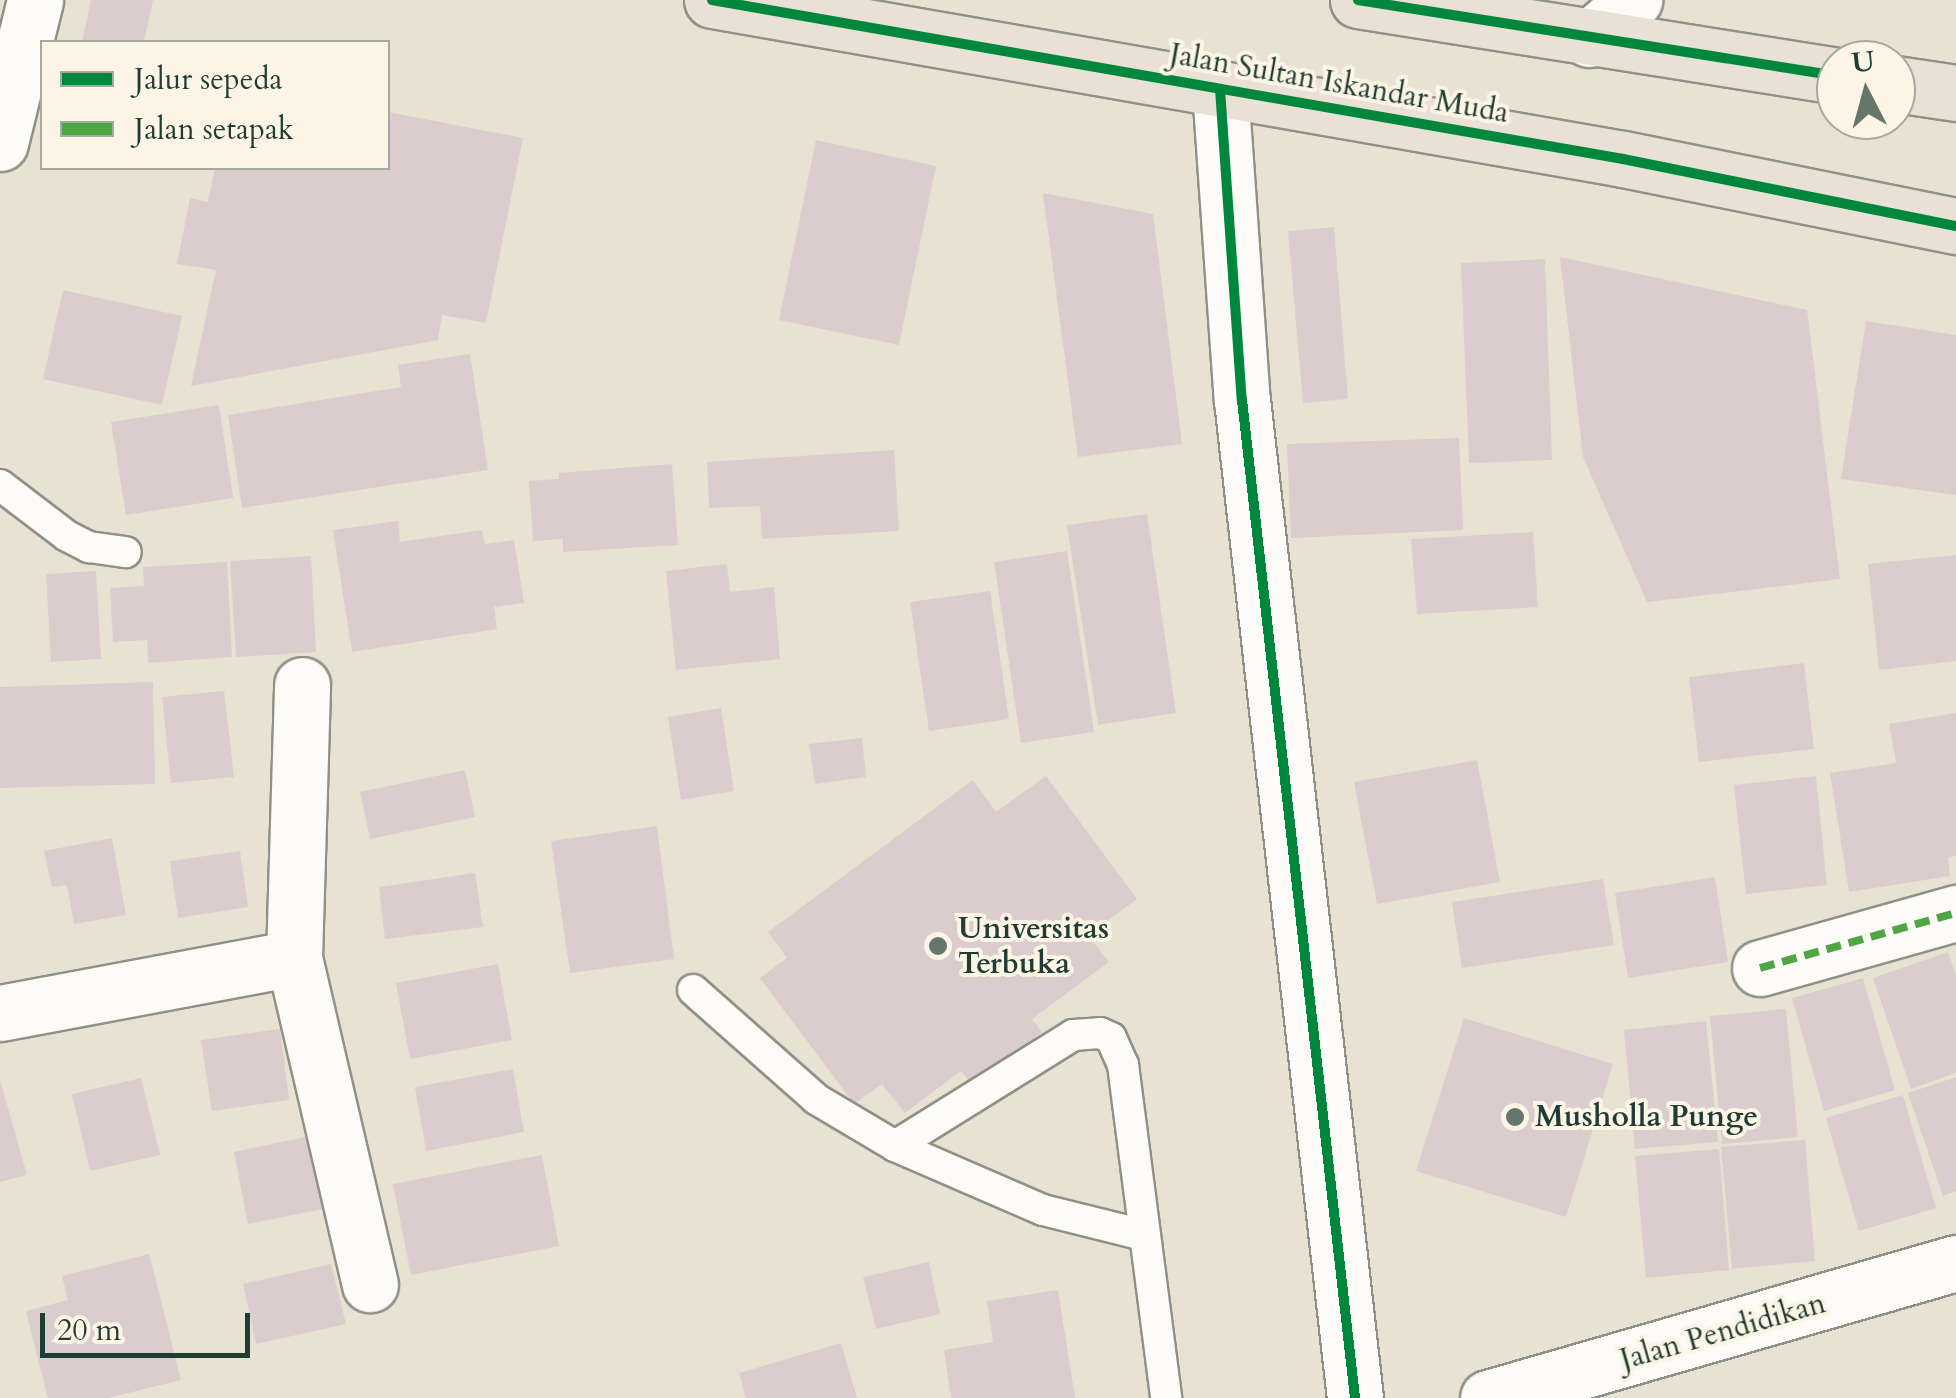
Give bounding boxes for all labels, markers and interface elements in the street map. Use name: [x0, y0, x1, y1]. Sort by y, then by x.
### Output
street label: Jalan Sultan Iskandar Muda: [1167, 36, 1511, 132]
legend: [40, 40, 390, 170]
north arrow: [1816, 40, 1916, 140]
text: U: [1850, 42, 1876, 82]
text: Jalur sepeda: [134, 59, 282, 100]
text: Jalan setapak: [134, 109, 294, 150]
place label: Universitas Terbuka: [958, 911, 1109, 982]
marker: Universitas Terbuka: [927, 935, 949, 957]
place label: Musholla Punge: [1535, 1099, 1758, 1135]
marker: Musholla Punge: [1504, 1106, 1526, 1128]
street label: Jalan Pendidikan: [1616, 1285, 1830, 1379]
scale bar: [45, 1293, 255, 1355]
text: 20 m: [57, 1310, 121, 1351]

